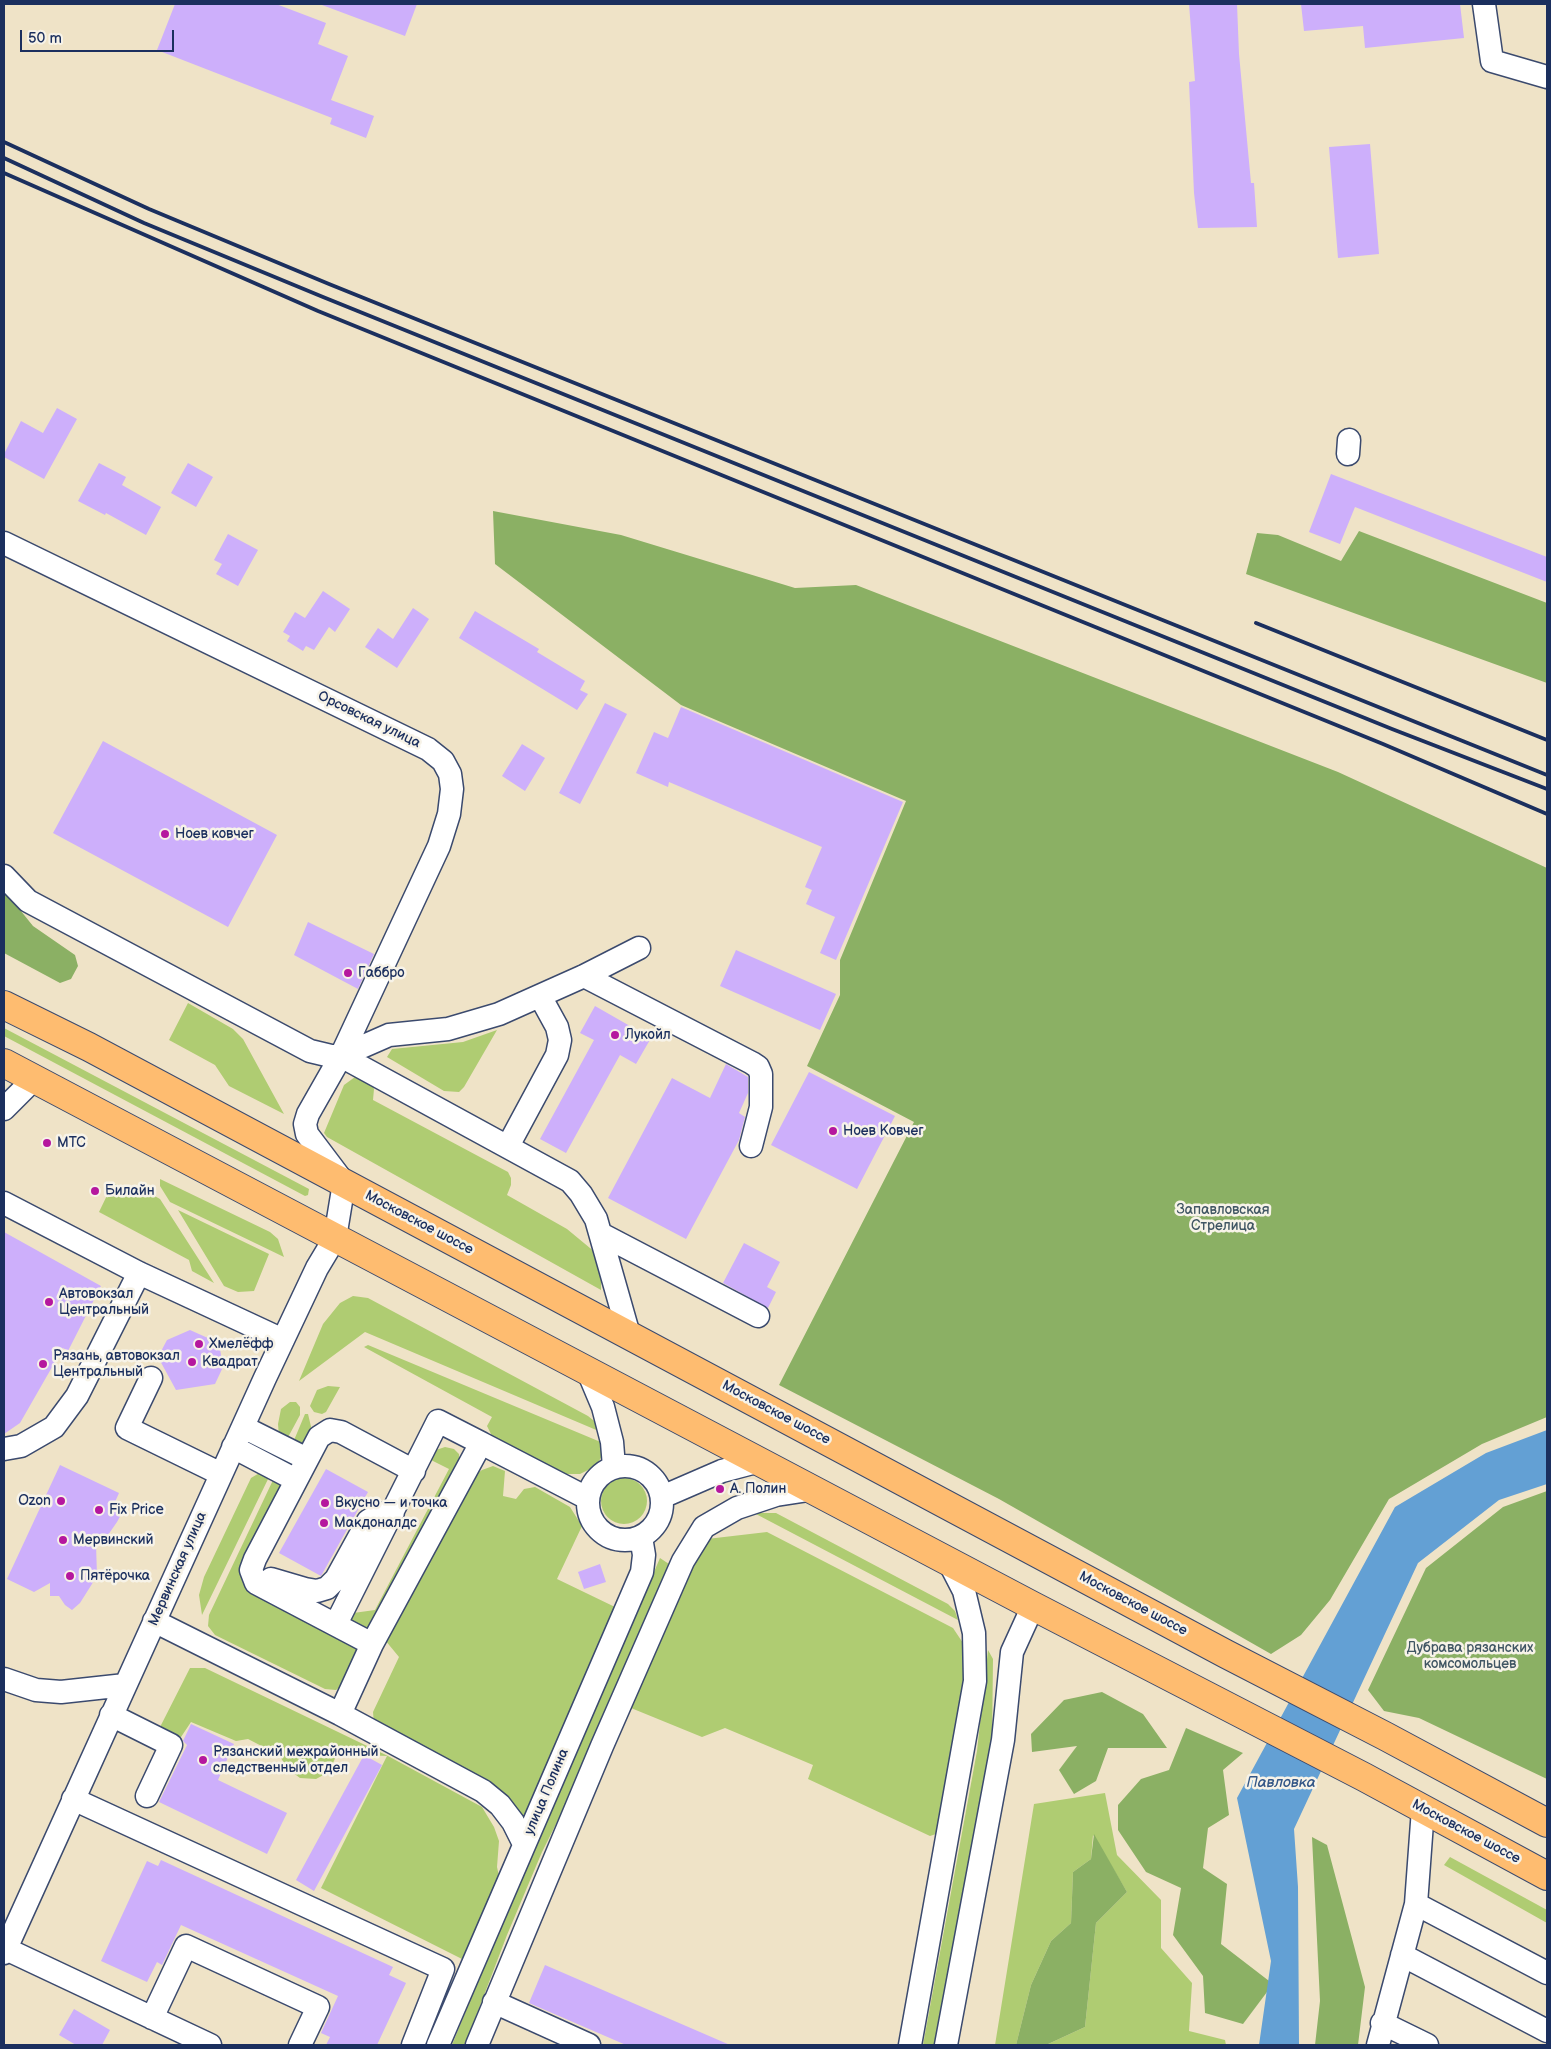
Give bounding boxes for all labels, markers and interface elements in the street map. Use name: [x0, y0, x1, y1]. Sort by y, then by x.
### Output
scale bar: [22, 20, 176, 52]
text: 50 m: [28, 29, 62, 48]
street label: Орсовская улица: [315, 688, 423, 752]
place label: Ноев ковчег: [175, 826, 254, 842]
marker: Ноев ковчег: [159, 828, 171, 840]
place label: Габбро: [358, 965, 405, 981]
marker: Габбро: [342, 967, 354, 979]
place label: Лукойл: [625, 1027, 671, 1043]
marker: Лукойл: [609, 1029, 621, 1041]
place label: Ноев Ковчег: [843, 1123, 924, 1139]
marker: Ноев Ковчег: [827, 1125, 839, 1137]
place label: МТС: [57, 1135, 86, 1151]
marker: МТС: [41, 1137, 53, 1149]
place label: Билайн: [105, 1183, 155, 1199]
marker: Билайн: [89, 1185, 101, 1197]
street label: Московское шоссе: [362, 1187, 476, 1259]
park label: Запавловская Стрелица: [1177, 1202, 1269, 1234]
place label: Автовокзал Центральный: [59, 1286, 149, 1318]
marker: Автовокзал Центральный: [43, 1296, 55, 1308]
place label: Хмелёфф: [209, 1336, 274, 1352]
marker: Хмелёфф: [193, 1338, 205, 1350]
place label: Рязань, автовокзал Центральный: [53, 1348, 180, 1380]
place label: Квадрат: [202, 1354, 258, 1370]
marker: Квадрат: [186, 1356, 198, 1368]
marker: Рязань, автовокзал Центральный: [37, 1358, 49, 1370]
street label: Московское шоссе: [719, 1377, 833, 1449]
place label: А. Полин: [730, 1481, 786, 1497]
marker: А. Полин: [714, 1483, 726, 1495]
place label: Ozon: [18, 1493, 51, 1509]
marker: Ozon: [55, 1495, 67, 1507]
place label: Вкусно — и точка: [335, 1495, 448, 1511]
marker: Вкусно — и точка: [319, 1497, 331, 1509]
place label: Fix Price: [109, 1502, 164, 1518]
marker: Fix Price: [93, 1504, 105, 1516]
street label: Мервинская улица: [145, 1509, 211, 1629]
place label: Макдоналдс: [334, 1515, 417, 1531]
marker: Макдоналдс: [318, 1517, 330, 1529]
place label: Мервинский: [73, 1532, 154, 1548]
marker: Мервинский: [57, 1534, 69, 1546]
place label: Пятёрочка: [80, 1568, 150, 1584]
street label: Московское шоссе: [1076, 1568, 1190, 1640]
marker: Пятёрочка: [64, 1570, 76, 1582]
park label: Дубрава рязанских комсомольцев: [1407, 1640, 1533, 1672]
place label: Рязанский межрайонный следственный отдел: [213, 1744, 379, 1776]
street label: улица Полина: [521, 1746, 573, 1838]
marker: Рязанский межрайонный следственный отдел: [197, 1754, 209, 1766]
water label: Павловка: [1246, 1774, 1316, 1792]
street label: Московское шоссе: [1409, 1796, 1523, 1868]

